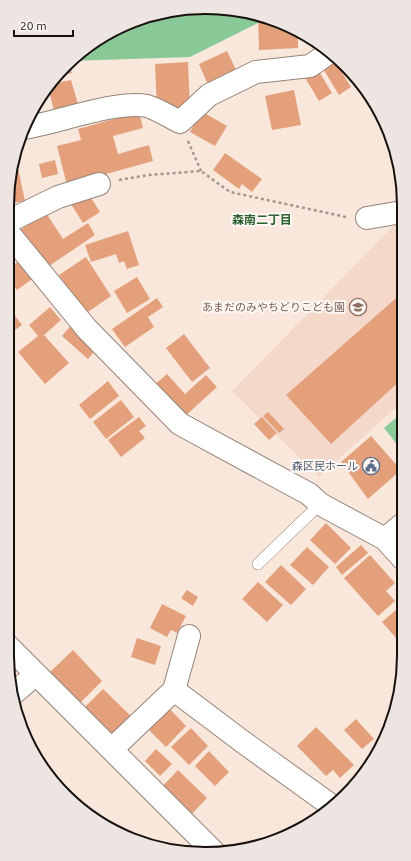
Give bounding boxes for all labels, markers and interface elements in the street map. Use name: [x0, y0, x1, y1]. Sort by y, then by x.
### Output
scale bar: [14, 12, 73, 38]
text: 20 m: [20, 19, 47, 32]
district label: 森南二丁目: [232, 213, 292, 226]
school or university icon: あまだのみやちどりこども園: [348, 297, 368, 317]
place label: あまだのみやちどりこども園: [202, 301, 345, 313]
public building icon: 森区民ホール: [361, 456, 381, 476]
place label: 森区民ホール: [292, 460, 358, 472]

